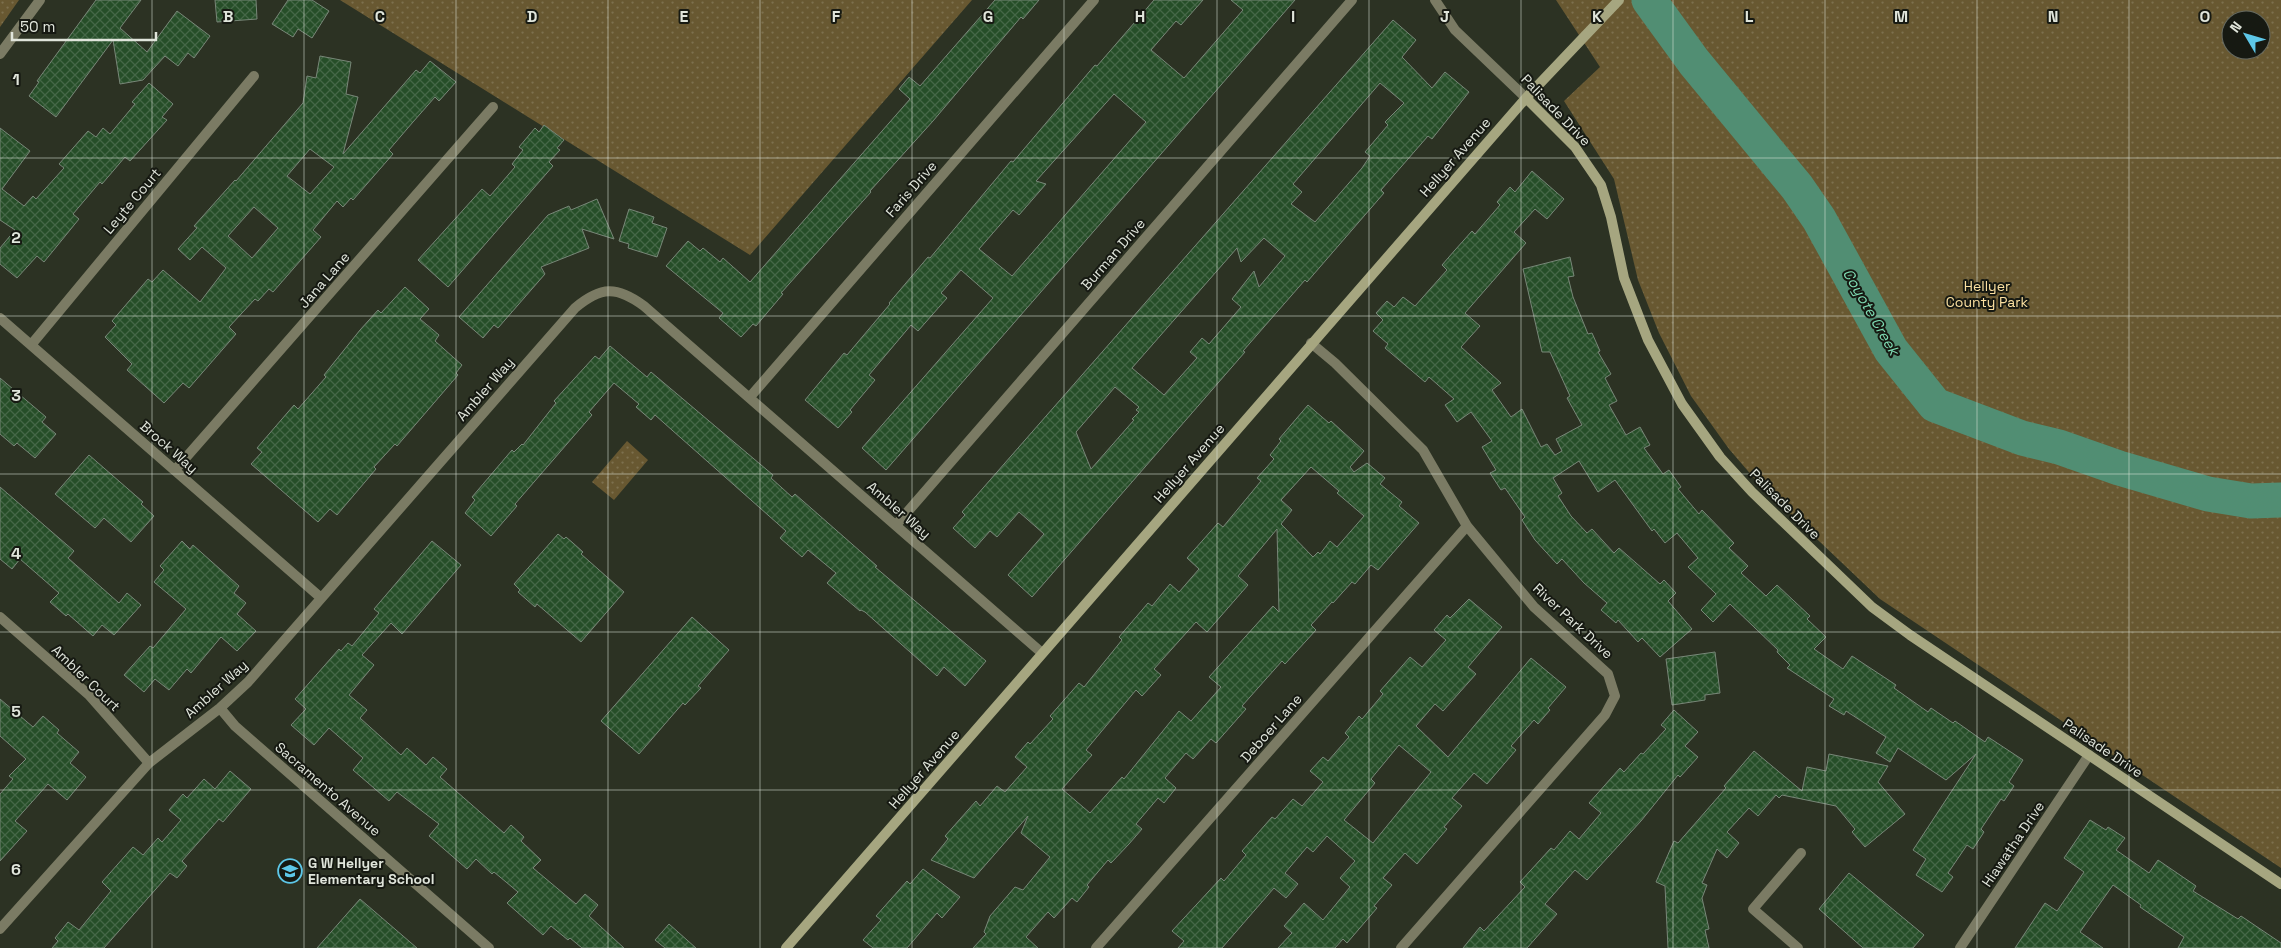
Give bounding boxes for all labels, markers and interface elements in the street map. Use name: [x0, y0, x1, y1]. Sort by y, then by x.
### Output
text: B: [223, 6, 233, 27]
text: C: [375, 6, 385, 27]
text: D: [527, 6, 537, 27]
text: E: [680, 6, 689, 27]
text: F: [832, 6, 841, 27]
text: G: [983, 6, 993, 27]
text: H: [1135, 6, 1145, 27]
text: I: [1291, 6, 1295, 27]
text: J: [1440, 6, 1450, 27]
text: K: [1592, 6, 1602, 27]
text: L: [1745, 6, 1754, 27]
text: M: [1894, 6, 1908, 27]
text: N: [2048, 6, 2058, 27]
text: O: [2200, 6, 2211, 27]
scale bar: [12, 10, 156, 42]
north arrow: [2221, 10, 2271, 60]
text: 50 m: [20, 17, 55, 36]
text: N: [2226, 18, 2246, 36]
text: 1: [12, 69, 20, 90]
street label: Palisade Drive: [1517, 70, 1595, 150]
street label: Hellyer Avenue: [1416, 114, 1494, 200]
street label: Faris Drive: [882, 157, 940, 221]
street label: Leyte Court: [99, 164, 165, 238]
street label: Burman Drive: [1077, 215, 1149, 293]
text: 2: [11, 227, 21, 248]
street label: Jana Lane: [295, 248, 353, 312]
water label: Coyote Creek: [1839, 265, 1905, 360]
park label: Hellyer County Park: [1946, 277, 2029, 311]
street label: Ambler Way: [452, 353, 518, 425]
text: 3: [11, 385, 21, 406]
street label: Brock Way: [136, 417, 202, 477]
street label: Hellyer Avenue: [1150, 420, 1228, 506]
street label: Palisade Drive: [1746, 465, 1824, 543]
street label: Ambler Way: [863, 477, 935, 543]
text: 4: [11, 543, 21, 564]
street label: River Park Drive: [1529, 579, 1617, 663]
street label: Ambler Court: [48, 641, 124, 715]
street label: Ambler Way: [181, 656, 251, 722]
street label: Deboer Lane: [1236, 690, 1306, 766]
text: 5: [11, 701, 21, 722]
street label: Palisade Drive: [2060, 715, 2146, 781]
street label: Hellyer Avenue: [885, 726, 963, 812]
street label: Sacramento Avenue: [271, 738, 385, 840]
street label: Hiawatha Drive: [1978, 798, 2048, 890]
place label: G W Hellyer Elementary School: [308, 854, 434, 888]
school or university icon: G W Hellyer Elementary School: [277, 858, 303, 884]
text: 6: [11, 859, 21, 880]

